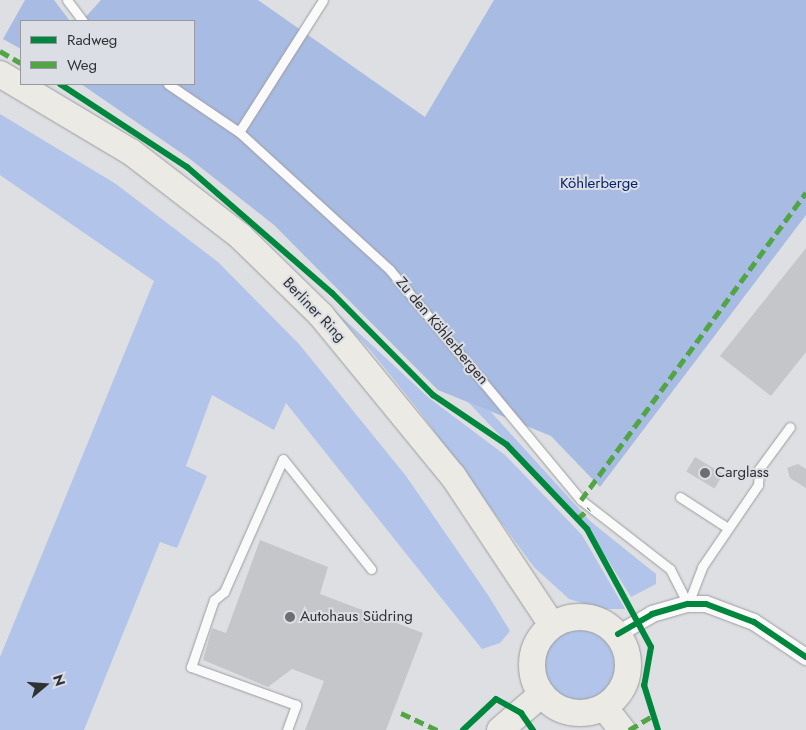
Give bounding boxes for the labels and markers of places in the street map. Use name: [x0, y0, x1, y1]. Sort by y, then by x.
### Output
place label: Carglass: [715, 464, 769, 482]
marker: Carglass: [699, 467, 711, 479]
place label: Autohaus Südring: [300, 608, 413, 626]
marker: Autohaus Südring: [284, 611, 296, 623]

